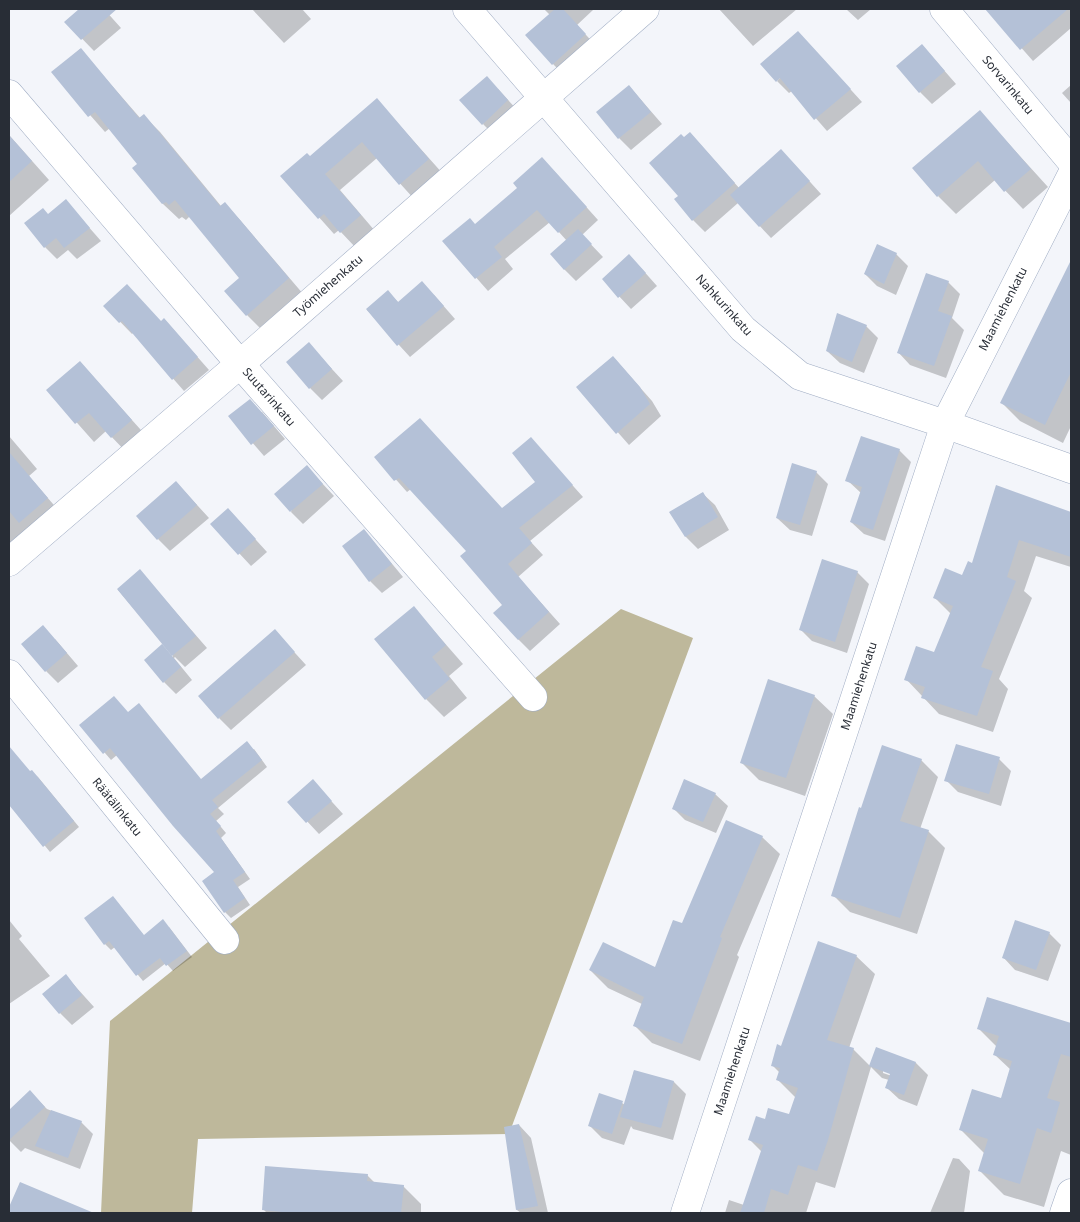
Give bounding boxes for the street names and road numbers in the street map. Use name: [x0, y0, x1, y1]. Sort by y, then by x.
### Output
street label: Sorvarinkatu: [979, 52, 1038, 118]
street label: Työmiehenkatu: [289, 251, 366, 321]
street label: Maamiehenkatu: [974, 264, 1031, 354]
street label: Nahkurinkatu: [692, 270, 757, 339]
street label: Suutarinkatu: [239, 364, 300, 430]
street label: Maamiehenkatu: [836, 640, 881, 732]
street label: Räätälinkatu: [89, 774, 146, 839]
street label: Maamiehenkatu: [709, 1025, 754, 1117]

